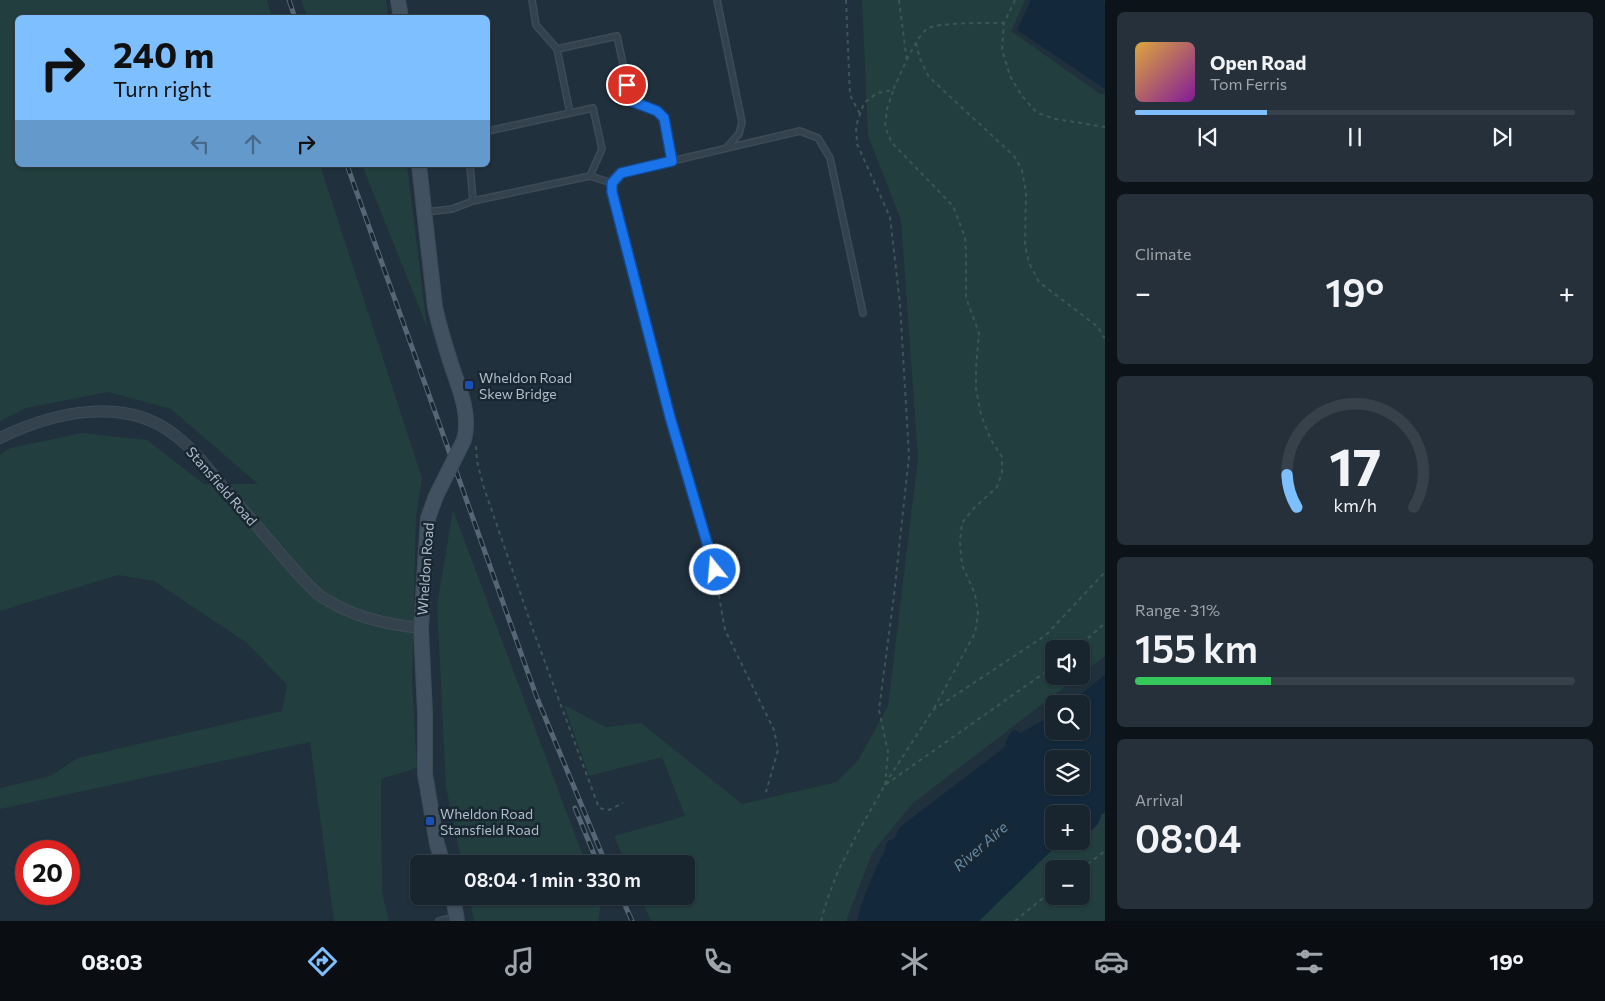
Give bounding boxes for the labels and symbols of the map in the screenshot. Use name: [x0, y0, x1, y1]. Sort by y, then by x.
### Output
pin: [606, 64, 648, 106]
place label: Wheldon Road Skew Bridge: [479, 369, 572, 402]
marker: Wheldon Road Skew Bridge: [463, 379, 475, 391]
street label: Stansfield Road: [183, 443, 261, 529]
street label: Wheldon Road: [413, 522, 437, 616]
position arrow: [688, 543, 740, 595]
place label: Wheldon Road Stansfield Road: [440, 805, 539, 838]
marker: Wheldon Road Stansfield Road: [424, 815, 436, 827]
water label: River Aire: [949, 817, 1011, 874]
speed limit sign: 20: [15, 840, 80, 905]

